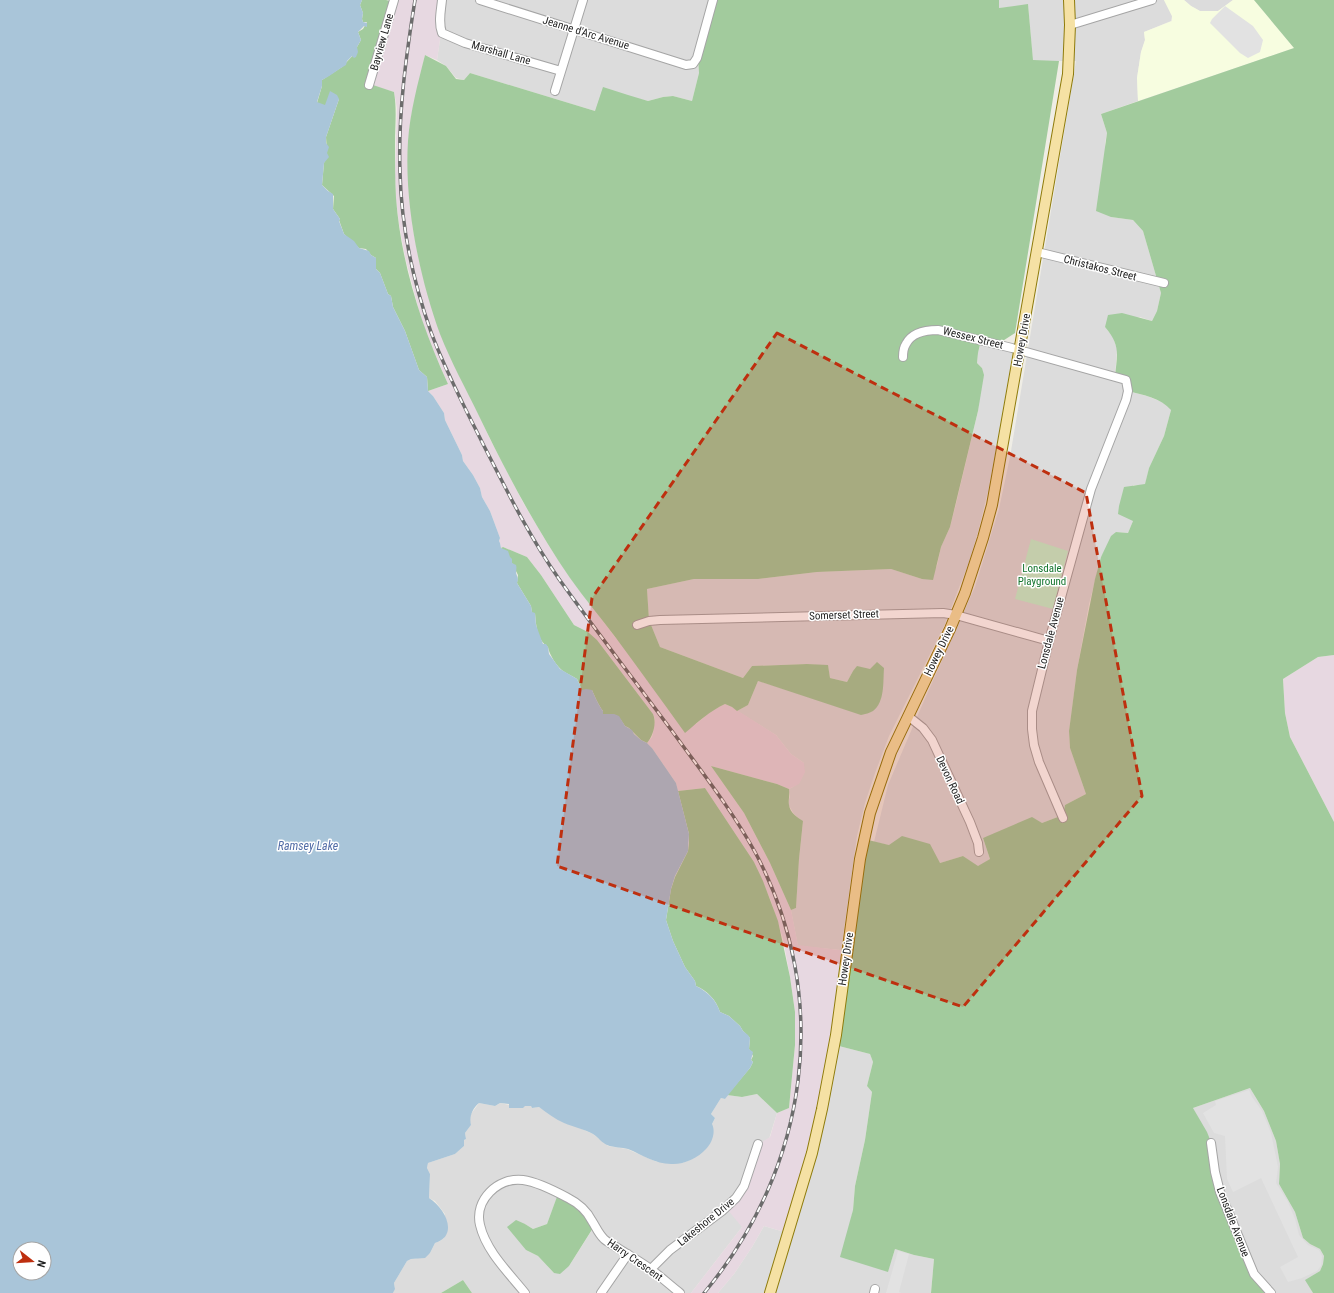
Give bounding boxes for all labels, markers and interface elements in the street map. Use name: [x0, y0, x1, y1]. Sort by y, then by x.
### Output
street label: Bayview Lane: [368, 12, 396, 72]
street label: Jeanne d'Arc Avenue: [541, 14, 631, 52]
street label: Marshall Lane: [470, 38, 532, 68]
street label: Christakos Street: [1062, 253, 1138, 283]
street label: Howey Drive: [1011, 312, 1033, 368]
street label: Wessex Street: [941, 324, 1005, 352]
park label: Lonsdale Playground: [1018, 562, 1066, 588]
street label: Lonsdale Avenue: [1035, 596, 1067, 670]
street label: Somerset Street: [809, 607, 879, 623]
street label: Howey Drive: [921, 624, 957, 678]
street label: Devon Road: [933, 754, 967, 806]
water label: Ramsey Lake: [278, 839, 339, 853]
street label: Howey Drive: [836, 932, 856, 986]
street label: Lonsdale Avenue: [1214, 1185, 1252, 1259]
street label: Lakeshore Drive: [675, 1195, 737, 1249]
street label: Harry Crescent: [605, 1236, 665, 1284]
north arrow: [12, 1241, 52, 1281]
text: N: [34, 1259, 48, 1269]

